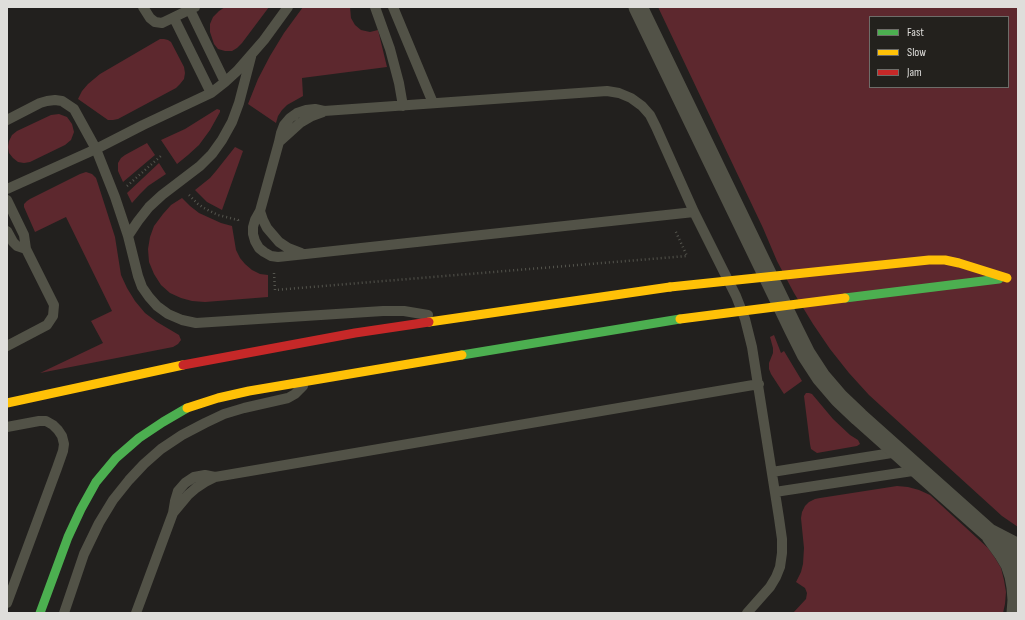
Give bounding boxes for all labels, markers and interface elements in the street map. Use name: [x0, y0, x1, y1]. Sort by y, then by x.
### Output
legend: [869, 16, 1009, 88]
text: Fast: [907, 25, 924, 40]
text: Slow: [907, 45, 926, 60]
text: Jam: [907, 65, 922, 80]

